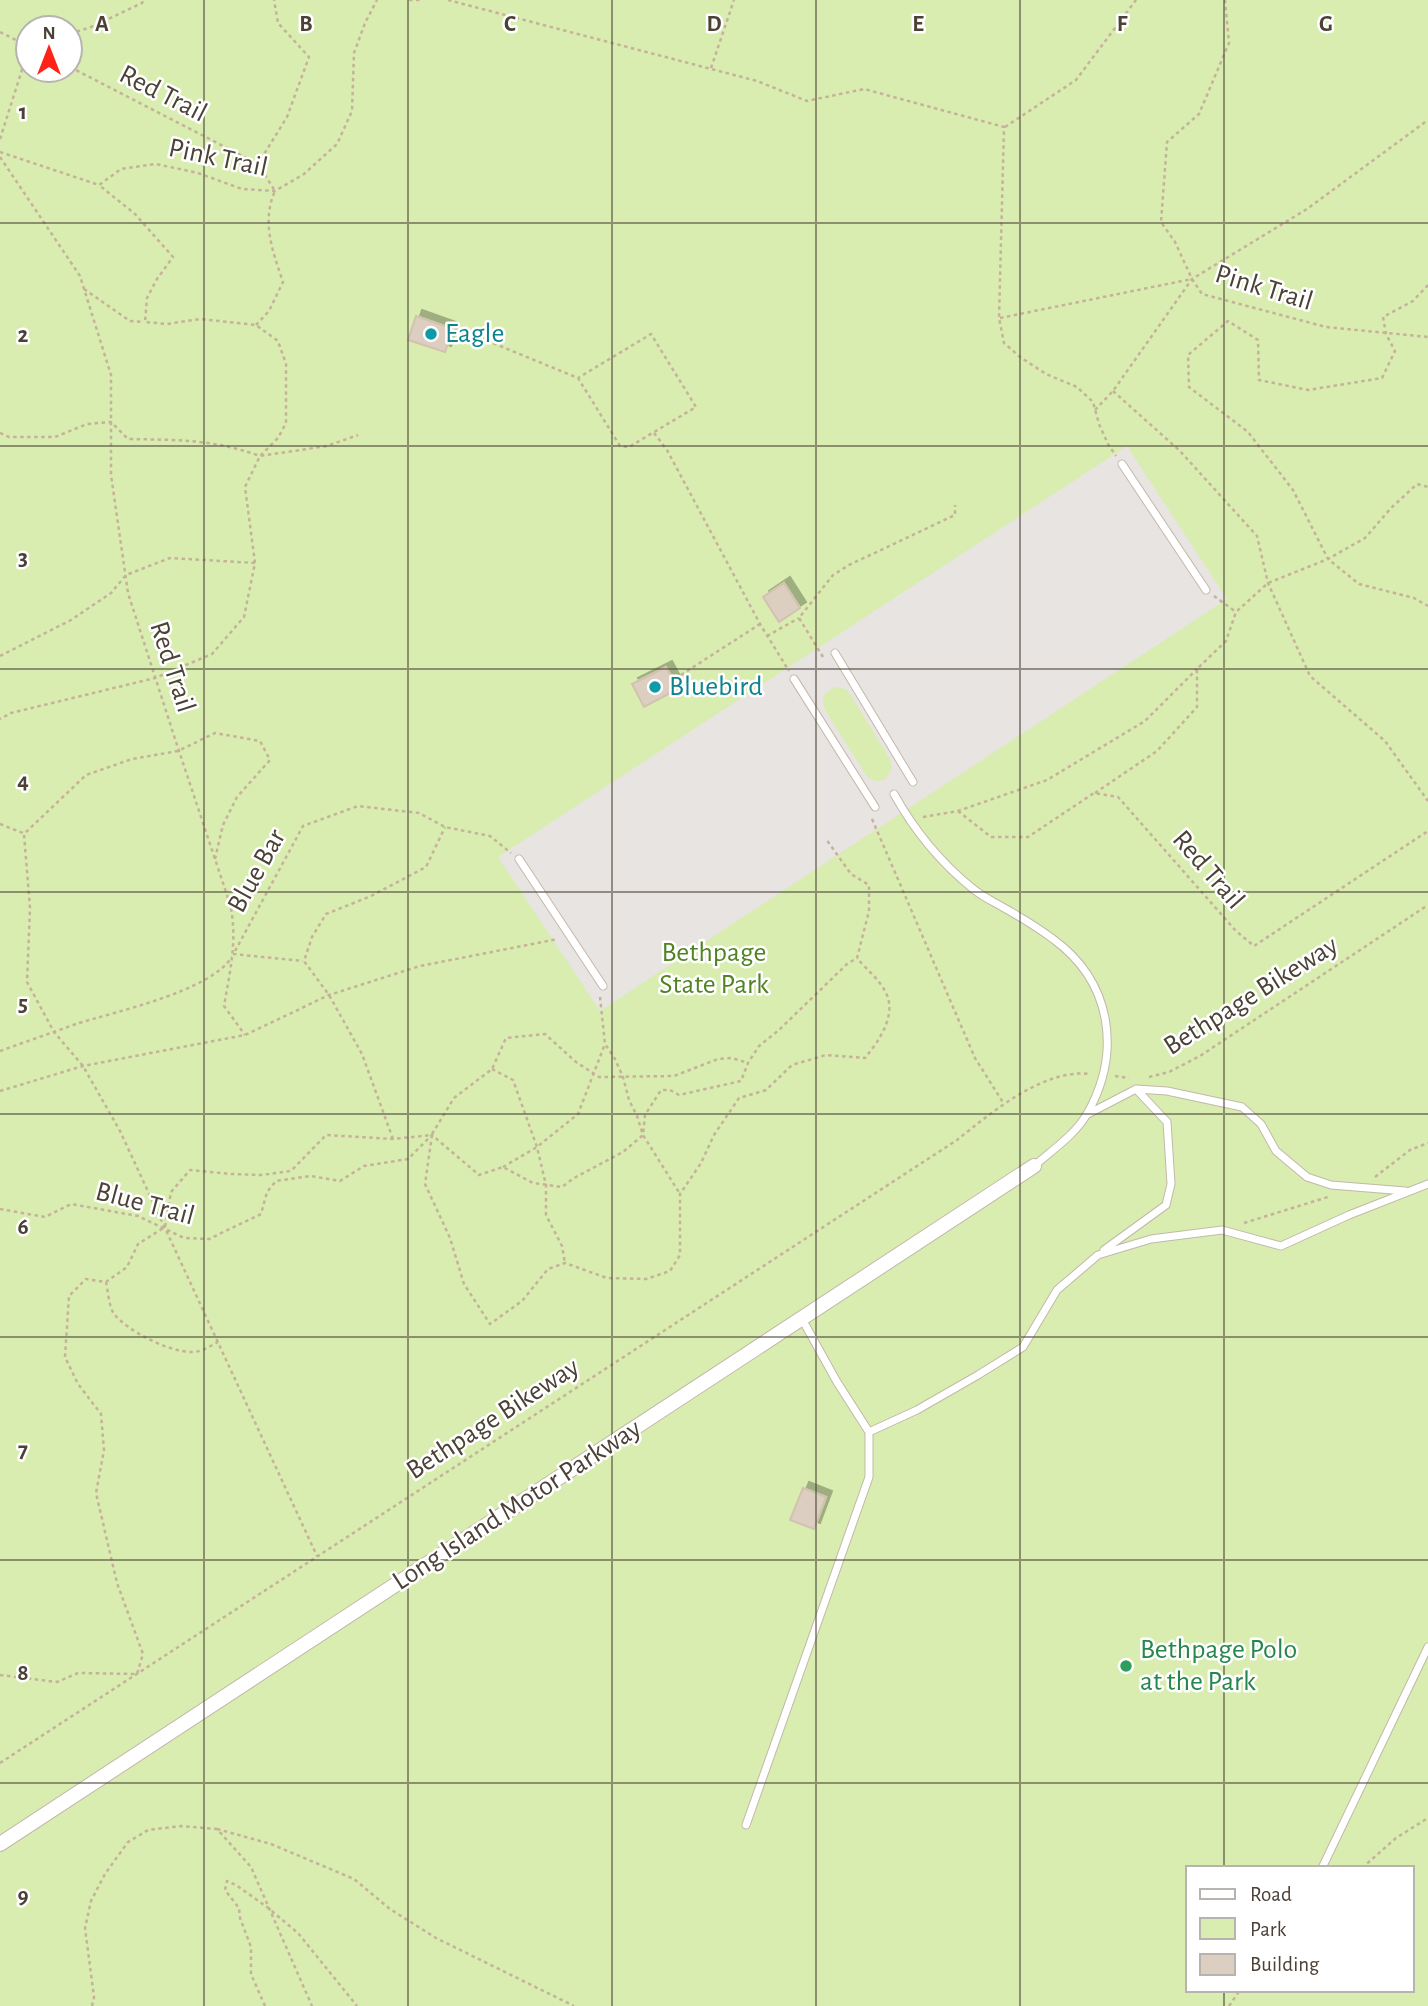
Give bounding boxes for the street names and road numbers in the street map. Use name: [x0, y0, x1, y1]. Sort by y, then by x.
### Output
street label: Red Trail: [115, 60, 211, 128]
street label: Pink Trail: [166, 134, 270, 182]
street label: Pink Trail: [1212, 260, 1316, 316]
street label: Red Trail: [144, 618, 200, 716]
street label: Blue Bar: [223, 825, 291, 917]
street label: Red Trail: [1167, 825, 1249, 915]
street label: Bethpage Bikeway: [1159, 931, 1343, 1061]
street label: Blue Trail: [93, 1177, 197, 1231]
street label: Bethpage Bikeway: [402, 1353, 584, 1485]
street label: Long Island Motor Parkway: [388, 1414, 646, 1596]

